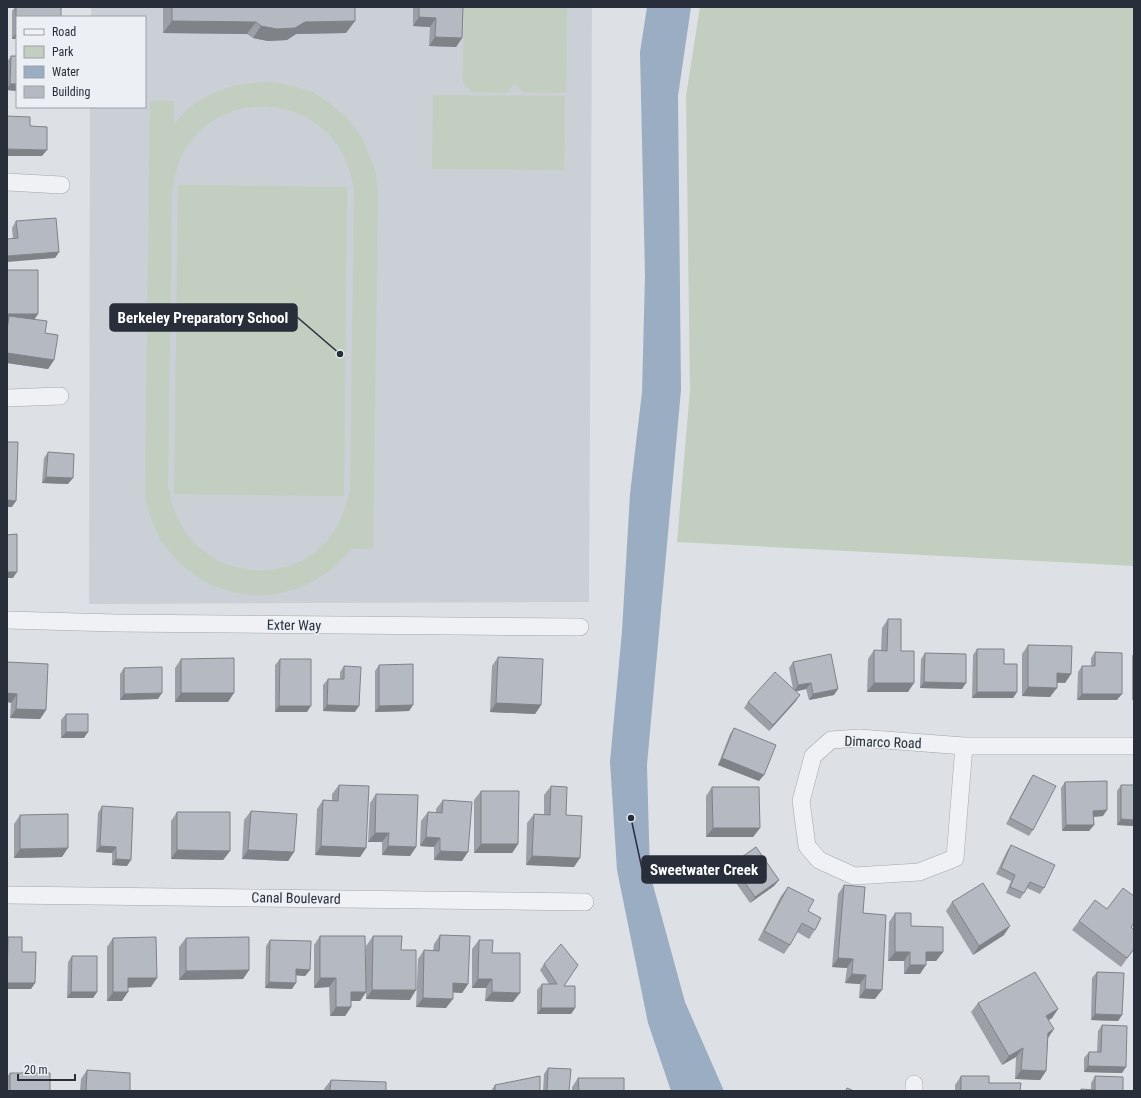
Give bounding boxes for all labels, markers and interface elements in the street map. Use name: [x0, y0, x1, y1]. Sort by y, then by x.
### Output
legend: [16, 16, 146, 108]
text: Road: [52, 25, 76, 39]
text: Park: [52, 45, 74, 59]
text: Water: [52, 65, 80, 79]
text: Building: [52, 85, 90, 99]
callout: Berkeley Preparatory School: [110, 304, 297, 331]
text: Berkeley Preparatory School: [118, 309, 288, 327]
street label: Exter Way: [267, 617, 321, 633]
street label: Dimarco Road: [844, 733, 922, 751]
callout: Sweetwater Creek: [642, 856, 766, 883]
text: Sweetwater Creek: [650, 861, 759, 879]
street label: Canal Boulevard: [251, 889, 341, 907]
scale bar: [18, 1056, 75, 1082]
text: 20 m: [24, 1063, 48, 1077]

